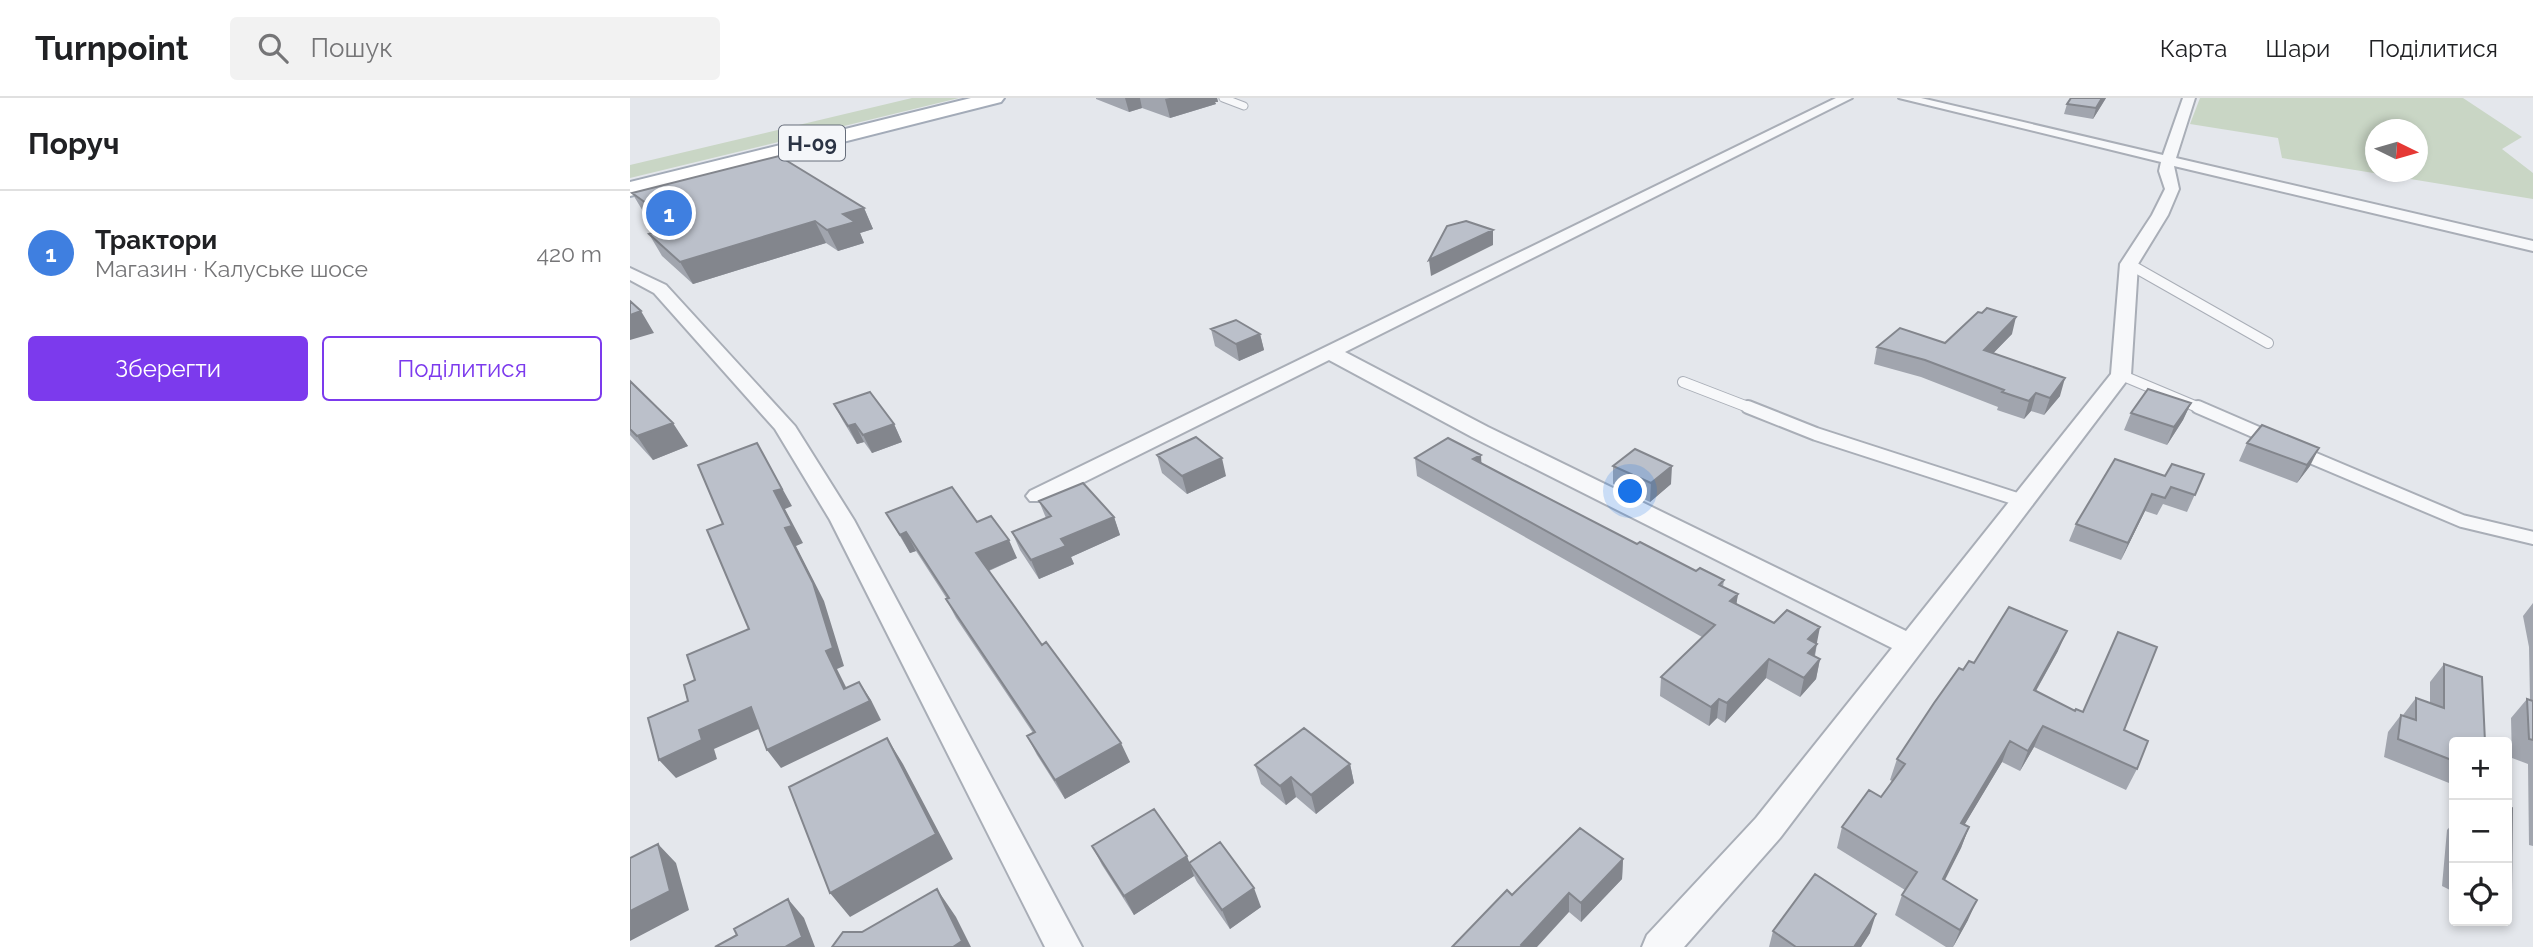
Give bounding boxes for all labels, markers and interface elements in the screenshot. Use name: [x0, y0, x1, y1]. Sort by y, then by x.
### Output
search box: [230, 17, 720, 80]
text: Turnpoint: [35, 29, 188, 68]
icon: search: [254, 29, 292, 67]
text: Пошук: [310, 33, 393, 63]
text: Карта: [2160, 34, 2227, 63]
text: Шари: [2265, 34, 2330, 63]
text: Поділитися: [2368, 34, 2498, 63]
north arrow: [2365, 119, 2428, 182]
text: Поруч: [28, 126, 119, 161]
road number: Н-09: [779, 126, 845, 160]
pin: 1: [646, 187, 692, 239]
text: Трактори: [95, 225, 217, 255]
text: 1: [45, 240, 57, 267]
text: 420 m: [536, 240, 602, 267]
text: Магазин · Калуське шосе: [95, 255, 368, 282]
button: Зберегти: [28, 336, 308, 401]
button: Поділитися: [322, 336, 602, 401]
your location: [1613, 474, 1647, 508]
map controls: [2449, 737, 2512, 926]
button: +: [2449, 737, 2512, 800]
button: −: [2449, 800, 2512, 863]
button: locate: [2449, 863, 2512, 926]

